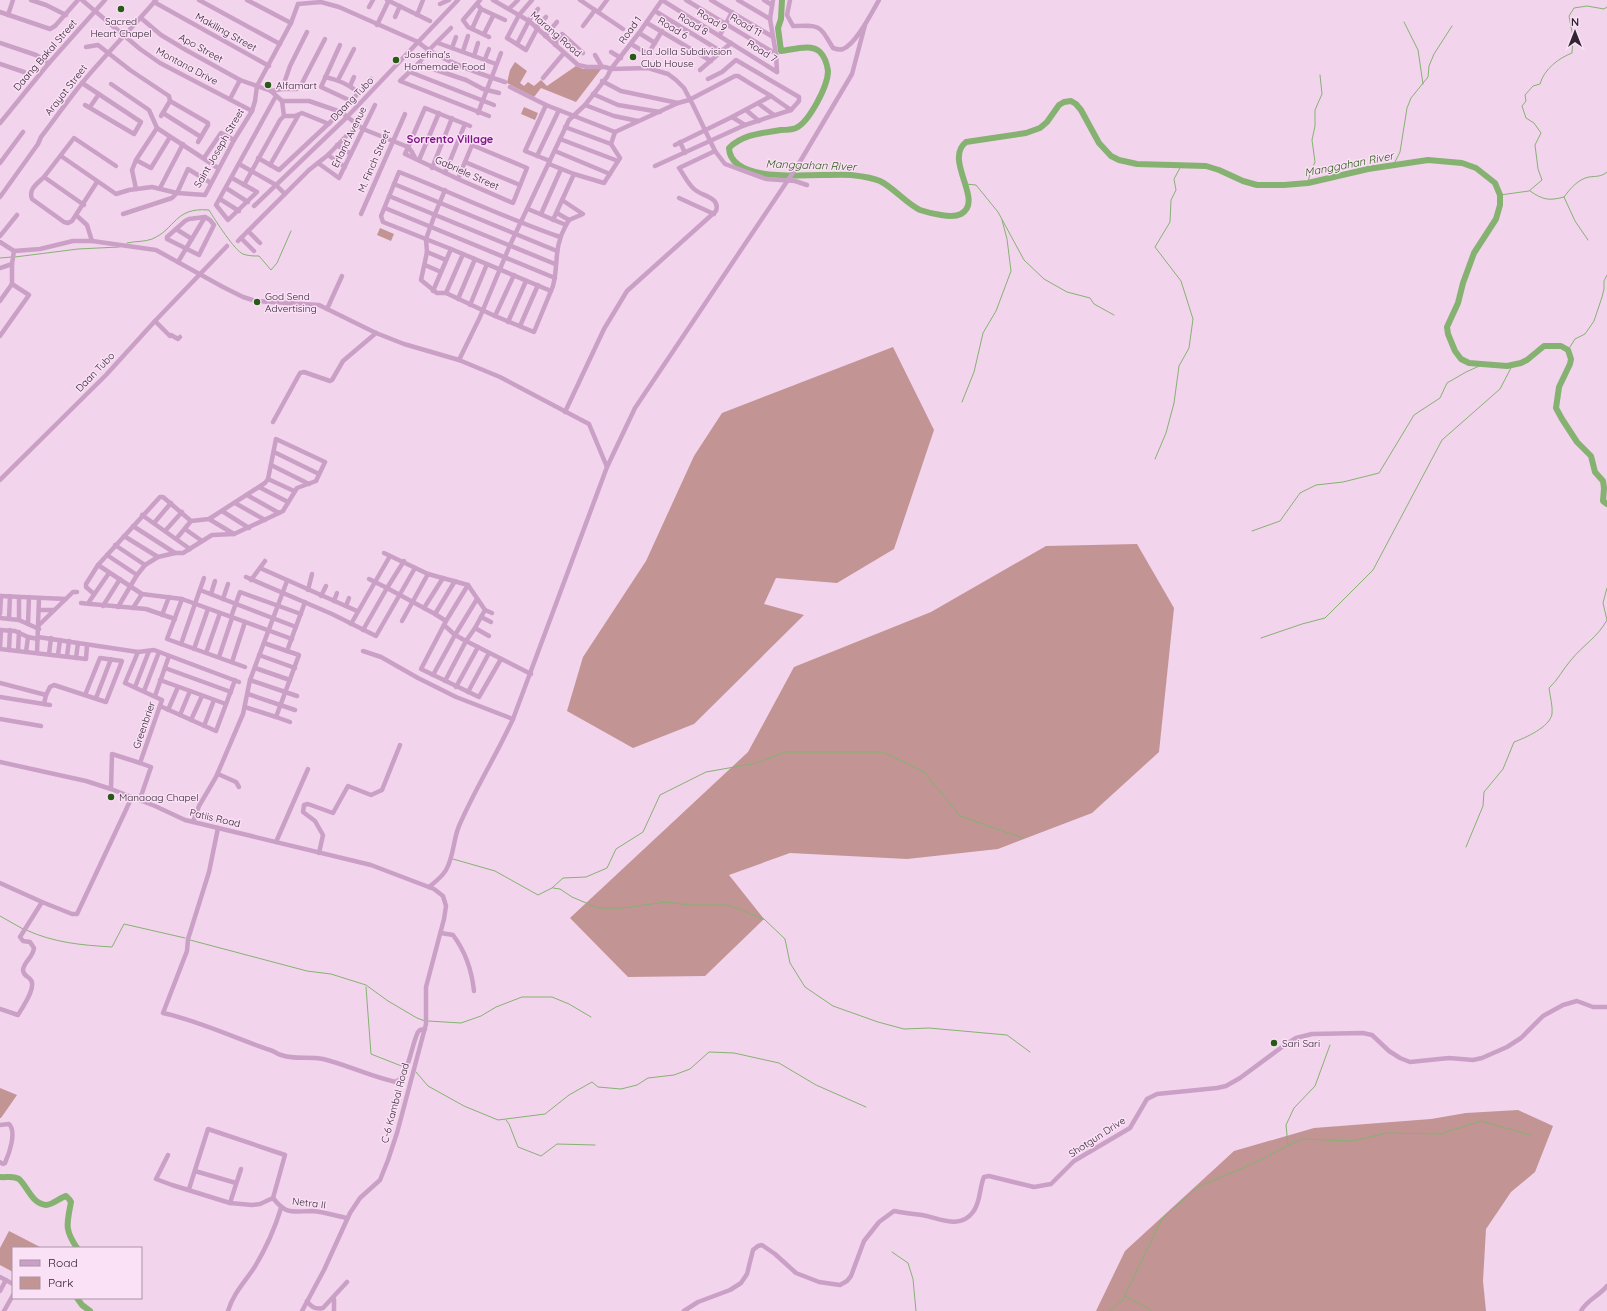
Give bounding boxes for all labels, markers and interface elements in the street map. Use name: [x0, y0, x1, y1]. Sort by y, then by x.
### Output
marker: Sacred Heart Chapel: [116, 4, 126, 14]
street label: Road 9: [695, 6, 730, 35]
street label: Marang Road: [528, 8, 584, 60]
street label: Makiling Street: [193, 10, 260, 55]
street label: Road 8: [676, 10, 710, 38]
street label: Road 11: [728, 10, 764, 40]
north arrow: [1555, 12, 1595, 52]
street label: Road 1: [616, 14, 644, 46]
street label: Road 6: [656, 14, 691, 42]
place label: Sacred Heart Chapel: [90, 15, 152, 40]
text: N: [1571, 15, 1579, 29]
street label: Daang Bakal Street: [10, 16, 80, 93]
street label: Apo Street: [177, 31, 226, 66]
street label: Road 7: [745, 37, 779, 65]
street label: Montana Drive: [154, 44, 220, 88]
place label: La Jolla Subdivision Club House: [641, 45, 732, 70]
place label: Josefina's Homemade Food: [404, 48, 485, 73]
marker: La Jolla Subdivision Club House: [628, 52, 638, 62]
marker: Josefina's Homemade Food: [391, 55, 401, 65]
street label: Arayat Street: [42, 61, 90, 118]
street label: Daang Tubo: [328, 74, 376, 124]
place label: Alfamart: [276, 79, 317, 92]
marker: Alfamart: [263, 80, 273, 90]
street label: Erland Avenue: [329, 104, 370, 170]
street label: Saint Joseph Street: [191, 105, 247, 190]
street label: M. Finch Street: [355, 127, 393, 195]
district label: Sorrento Village: [407, 132, 494, 146]
water label: Manggahan River: [1303, 148, 1397, 180]
street label: Gabriele Street: [433, 153, 502, 193]
water label: Manggahan River: [765, 156, 858, 174]
place label: God Send Advertising: [265, 290, 317, 315]
marker: God Send Advertising: [252, 297, 262, 307]
street label: Daan Tubo: [73, 349, 117, 395]
street label: Greenbrier: [130, 699, 158, 750]
place label: Manaoag Chapel: [119, 791, 199, 804]
marker: Manaoag Chapel: [106, 792, 116, 802]
street label: Patiis Road: [188, 806, 242, 830]
place label: Sari Sari: [1282, 1037, 1320, 1050]
marker: Sari Sari: [1269, 1038, 1279, 1048]
street label: C-6 Kambal Road: [378, 1062, 412, 1144]
street label: Shotgun Drive: [1066, 1114, 1128, 1160]
street label: Netra II: [291, 1194, 327, 1212]
legend: [12, 1247, 142, 1299]
text: Road: [48, 1255, 78, 1270]
text: Park: [48, 1275, 73, 1290]

